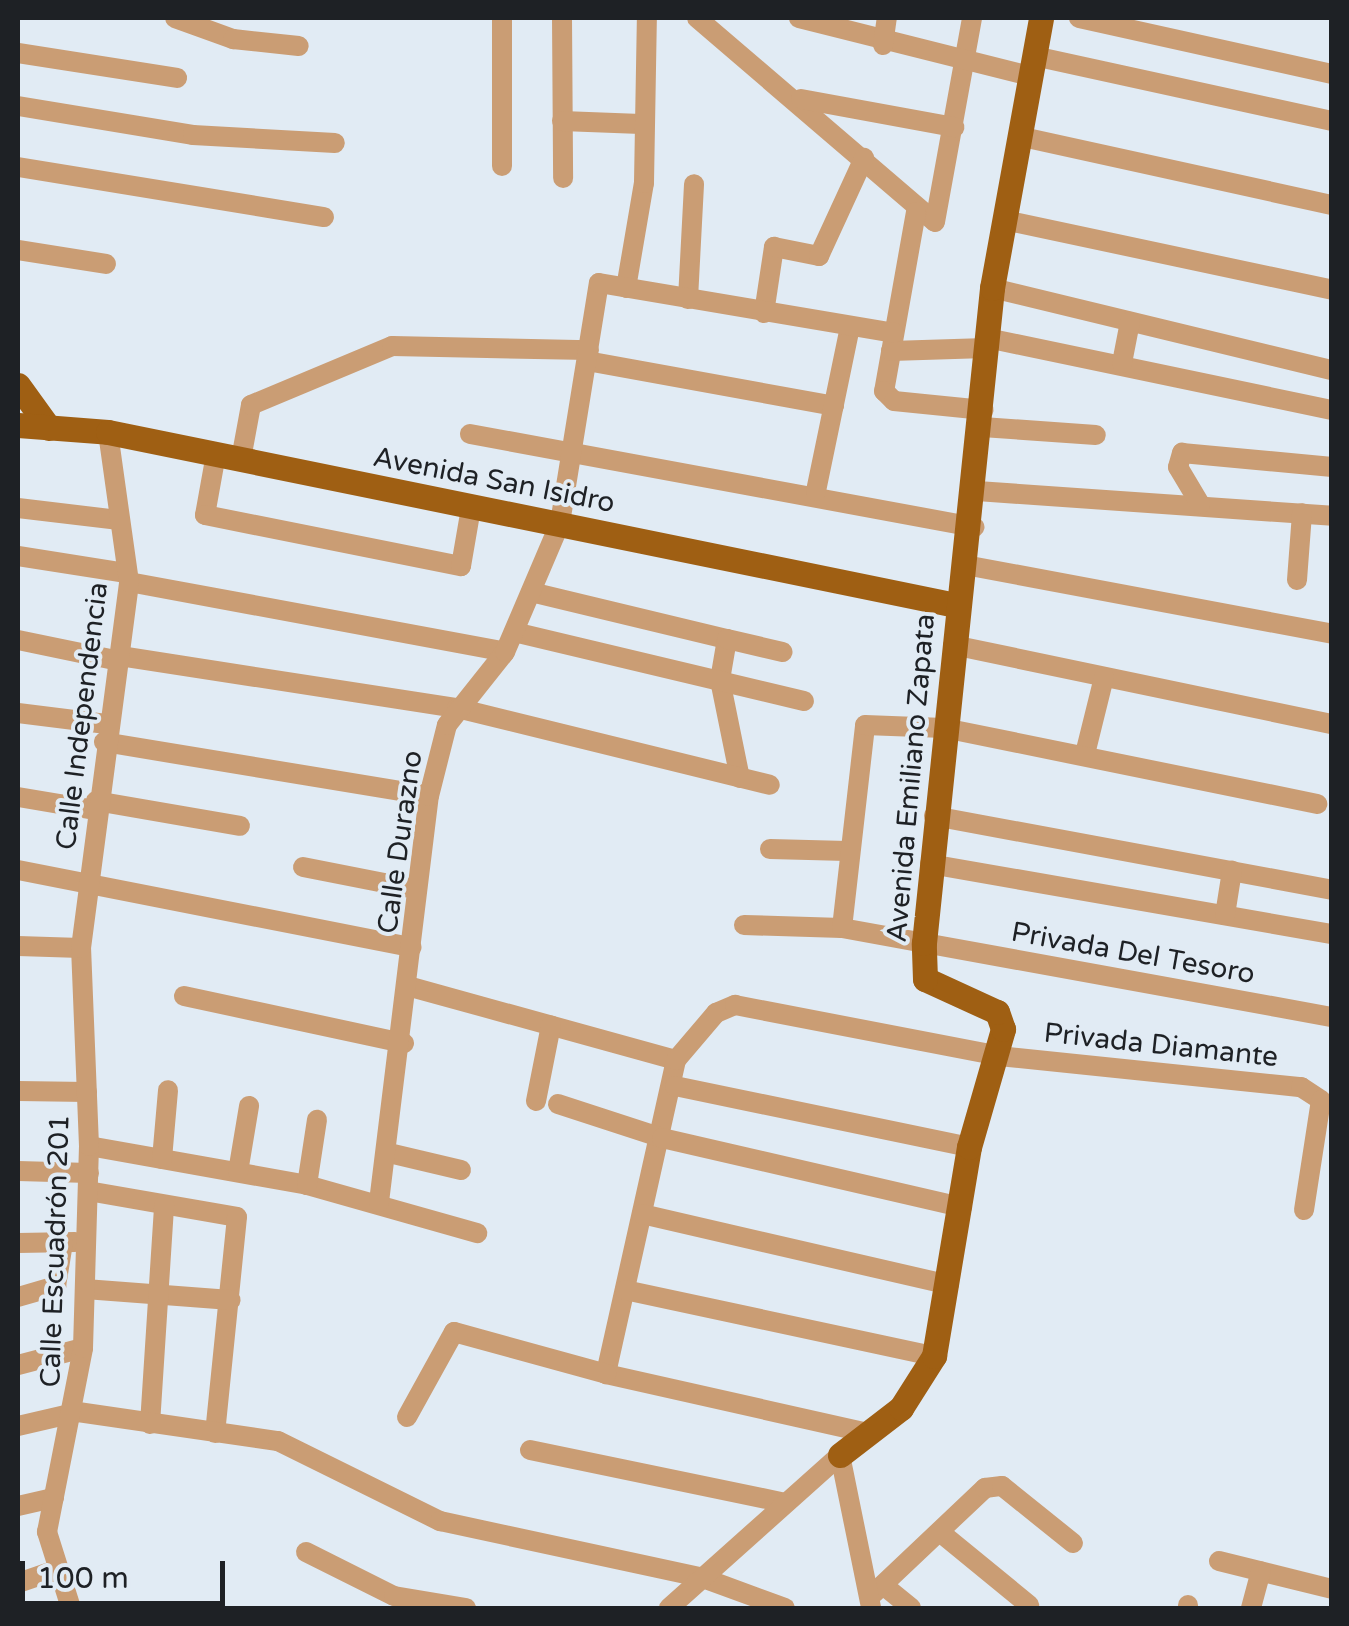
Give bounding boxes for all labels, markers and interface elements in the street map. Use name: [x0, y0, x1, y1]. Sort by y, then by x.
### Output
street label: Avenida San Isidro: [370, 440, 618, 520]
street label: Calle Independencia: [49, 580, 115, 852]
street label: Avenida Emiliano Zapata: [880, 612, 942, 944]
street label: Calle Durazno: [371, 748, 429, 936]
street label: Privada Del Tesoro: [1009, 915, 1257, 991]
street label: Privada Diamante: [1042, 1016, 1280, 1074]
street label: Calle Escuadrón 201: [33, 1114, 77, 1388]
scale bar: [25, 1541, 230, 1603]
text: 100 m: [37, 1560, 129, 1597]

